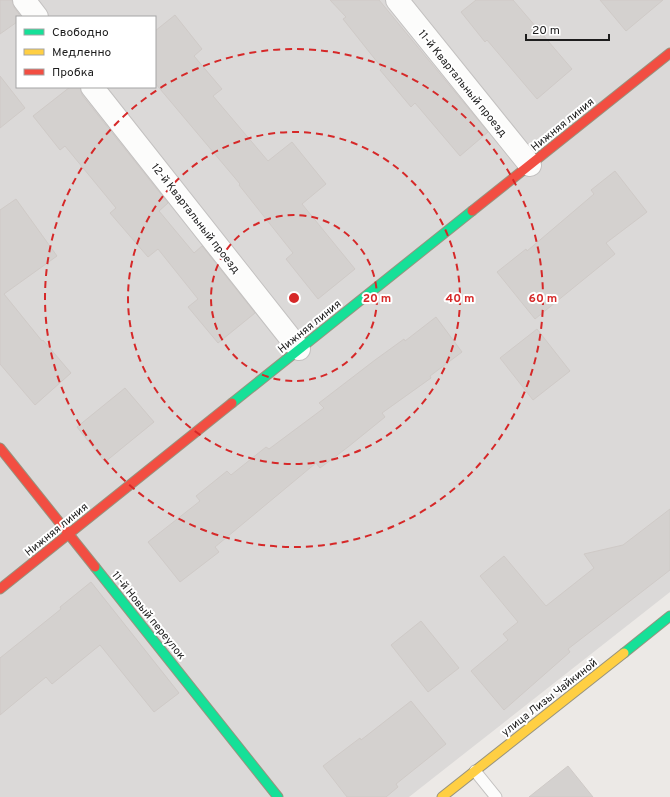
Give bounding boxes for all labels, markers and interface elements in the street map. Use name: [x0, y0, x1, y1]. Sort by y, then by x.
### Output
legend: [16, 16, 156, 88]
scale bar: [526, 16, 609, 42]
text: 20 m: [532, 23, 560, 39]
text: Свободно: [52, 25, 109, 41]
street label: 11-й Квартальный проезд: [415, 27, 510, 140]
text: Медленно: [52, 45, 112, 61]
text: Пробка: [52, 65, 94, 81]
street label: Нижняя линия: [528, 95, 597, 155]
street label: 12-й Квартальный проезд: [148, 161, 243, 276]
centre of rings: [287, 291, 301, 305]
text: 20 m: [363, 291, 391, 307]
text: 40 m: [445, 291, 475, 307]
text: 60 m: [529, 291, 557, 307]
street label: Нижняя линия: [275, 297, 344, 357]
street label: Нижняя линия: [22, 500, 91, 560]
street label: 11-й Новый переулок: [108, 569, 188, 663]
street label: улица Лизы Чайкиной: [499, 656, 600, 740]

